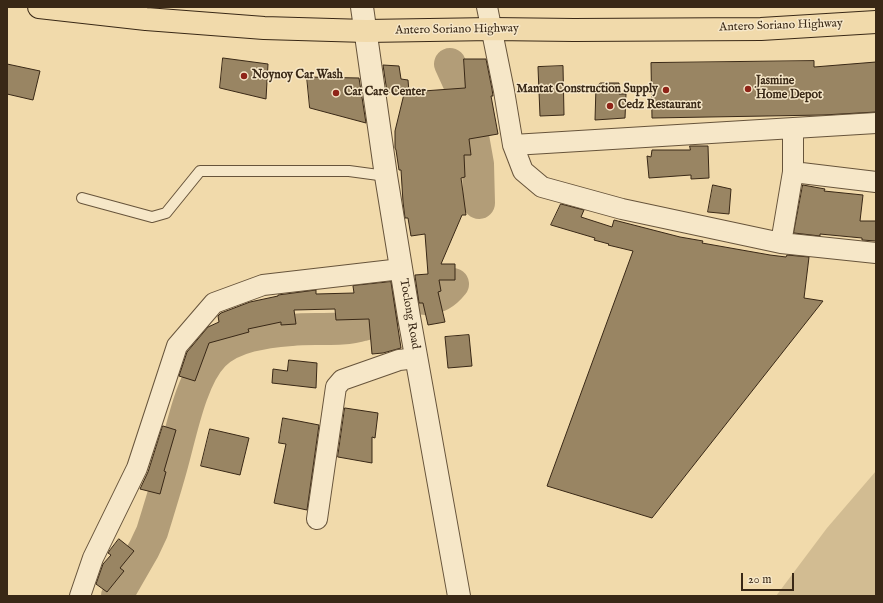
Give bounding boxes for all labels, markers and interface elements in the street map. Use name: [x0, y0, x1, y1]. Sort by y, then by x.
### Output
street label: Antero Soriano Highway: [719, 17, 843, 35]
street label: Antero Soriano Highway: [395, 22, 519, 38]
place label: Noynoy Car Wash: [252, 69, 343, 83]
marker: Noynoy Car Wash: [239, 71, 249, 81]
place label: Jasmine Home Depot: [756, 75, 822, 103]
place label: Mantat Construction Supply: [517, 83, 658, 97]
marker: Jasmine Home Depot: [743, 84, 753, 94]
marker: Mantat Construction Supply: [661, 85, 671, 95]
place label: Car Care Center: [344, 86, 426, 100]
marker: Car Care Center: [331, 88, 341, 98]
place label: Cedz Restaurant: [618, 99, 701, 113]
marker: Cedz Restaurant: [605, 101, 615, 111]
street label: Toclong Road: [396, 278, 422, 350]
scale bar: [743, 565, 796, 591]
text: 20 m: [748, 572, 771, 587]

